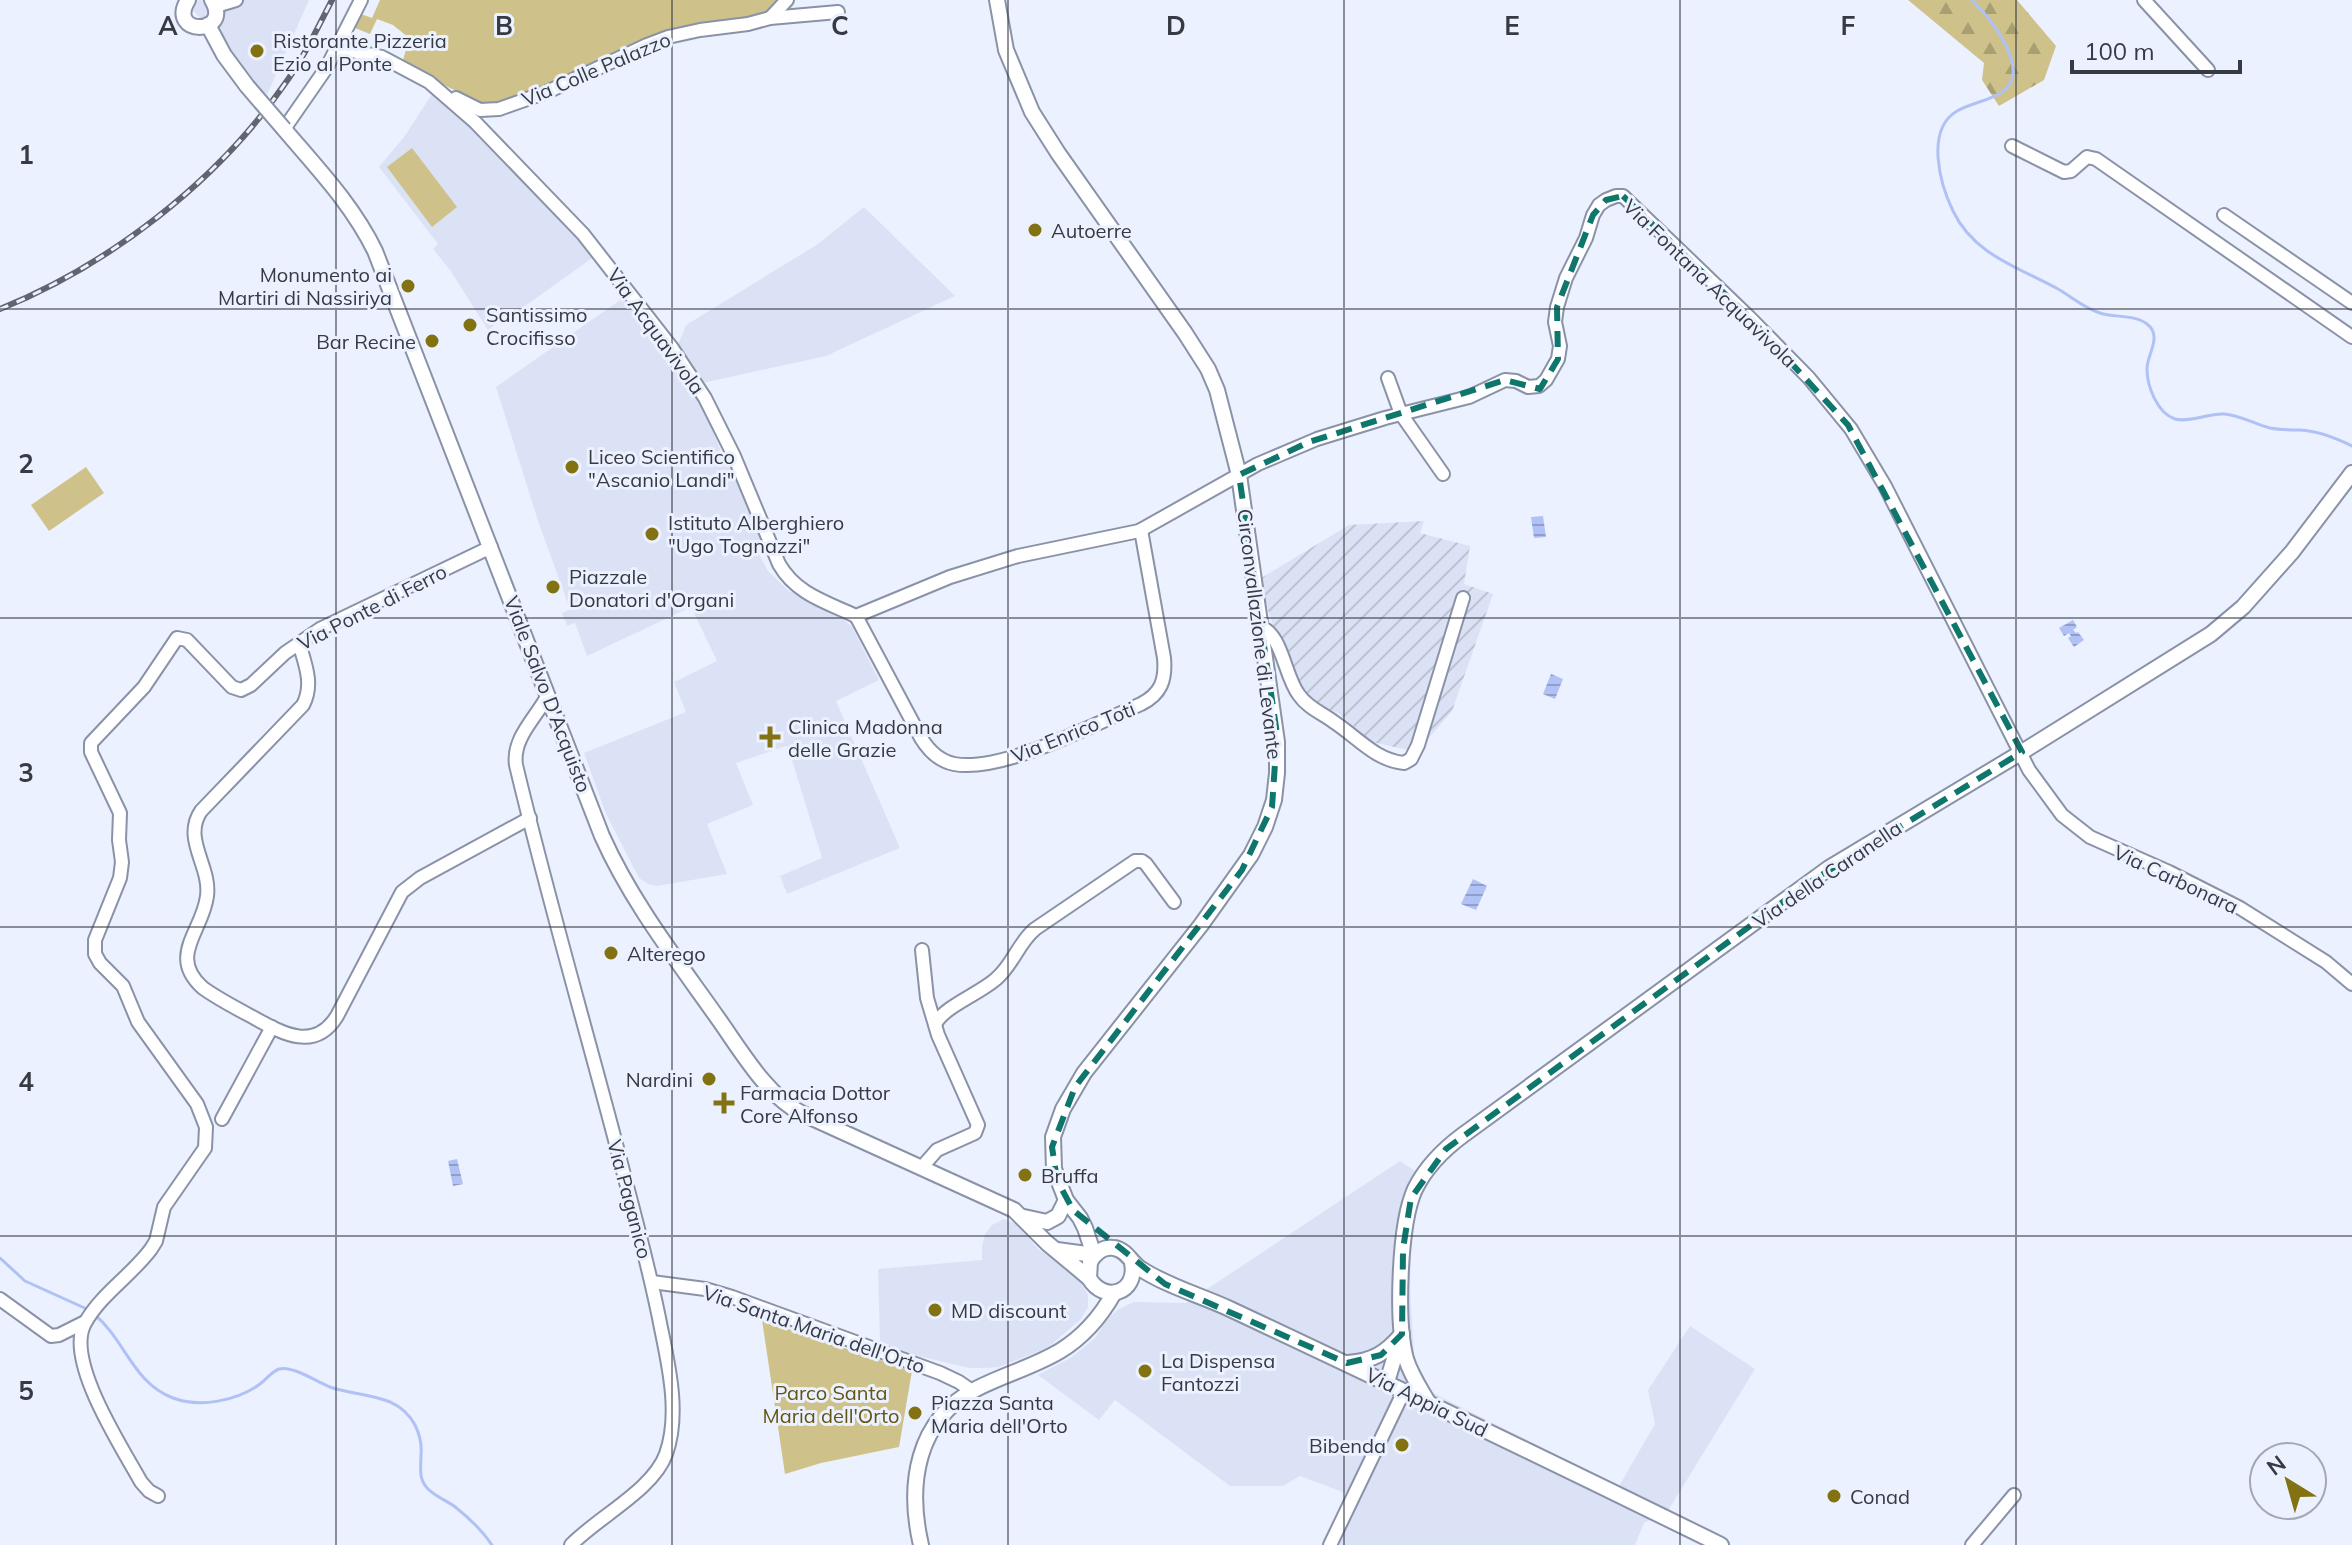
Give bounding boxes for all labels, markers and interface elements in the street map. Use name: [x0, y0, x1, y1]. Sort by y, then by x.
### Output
text: A: [158, 9, 178, 42]
text: B: [495, 9, 513, 42]
text: C: [831, 9, 849, 42]
text: D: [1166, 9, 1186, 42]
text: E: [1504, 9, 1520, 42]
text: F: [1841, 9, 1856, 42]
scale bar: [2072, 24, 2240, 74]
street label: Via Colle Palazzo: [518, 26, 674, 112]
place label: Ristorante Pizzeria Ezio al Ponte: [273, 28, 447, 76]
text: 100 m: [2084, 36, 2155, 66]
marker: Ristorante Pizzeria Ezio al Ponte: [248, 42, 266, 60]
text: 1: [18, 138, 34, 171]
street label: Via Fontana Acquavivola: [1618, 194, 1802, 372]
place label: Autoerre: [1051, 218, 1132, 243]
marker: Autoerre: [1026, 221, 1044, 239]
place label: Monumento ai Martiri di Nassiriya: [218, 262, 392, 310]
street label: Via Acquavivola: [602, 263, 710, 399]
marker: Monumento ai Martiri di Nassiriya: [399, 277, 417, 295]
place label: Santissimo Crocifisso: [486, 302, 588, 350]
marker: Santissimo Crocifisso: [461, 316, 479, 334]
place label: Bar Recine: [316, 329, 416, 354]
marker: Bar Recine: [423, 332, 441, 350]
place label: Liceo Scientifico "Ascanio Landi": [588, 444, 735, 492]
text: 2: [18, 447, 34, 480]
marker: Liceo Scientifico "Ascanio Landi": [563, 458, 581, 476]
street label: Circonvallazione di Levante: [1232, 507, 1288, 761]
place label: Istituto Alberghiero "Ugo Tognazzi": [668, 510, 844, 558]
marker: Istituto Alberghiero "Ugo Tognazzi": [643, 525, 661, 543]
street label: Via Ponte di Ferro: [293, 559, 451, 655]
place label: Piazzale Donatori d'Organi: [569, 564, 734, 612]
marker: Piazzale Donatori d'Organi: [544, 578, 562, 596]
street label: Viale Salvo D'Acquisto: [499, 592, 597, 796]
street label: Via Enrico Toti: [1007, 696, 1139, 768]
place label: Clinica Madonna delle Grazie: [788, 714, 943, 762]
marker: Clinica Madonna delle Grazie: [759, 726, 781, 748]
text: 3: [18, 756, 34, 789]
street label: Via della Caranella: [1748, 815, 1906, 933]
street label: Via Carbonara: [2110, 839, 2242, 919]
place label: Alterego: [627, 941, 706, 966]
marker: Alterego: [602, 944, 620, 962]
text: 4: [18, 1065, 34, 1098]
place label: Nardini: [626, 1067, 693, 1092]
marker: Nardini: [700, 1070, 718, 1088]
place label: Farmacia Dottor Core Alfonso: [740, 1080, 891, 1128]
marker: Farmacia Dottor Core Alfonso: [715, 1094, 733, 1112]
street label: Via Paganico: [602, 1137, 658, 1261]
place label: Bruffa: [1041, 1163, 1099, 1188]
marker: Bruffa: [1016, 1166, 1034, 1184]
street label: Via Santa Maria dell'Orto: [700, 1279, 928, 1379]
place label: MD discount: [951, 1298, 1066, 1323]
marker: MD discount: [926, 1301, 944, 1319]
place label: La Dispensa Fantozzi: [1161, 1348, 1275, 1396]
marker: La Dispensa Fantozzi: [1136, 1362, 1154, 1380]
street label: Via Appia Sud: [1362, 1362, 1492, 1442]
text: 5: [18, 1374, 34, 1407]
park label: Parco Santa Maria dell'Orto: [763, 1380, 899, 1428]
place label: Piazza Santa Maria dell'Orto: [931, 1390, 1068, 1438]
marker: Piazza Santa Maria dell'Orto: [906, 1404, 924, 1422]
place label: Bibenda: [1309, 1433, 1386, 1458]
marker: Bibenda: [1393, 1436, 1411, 1454]
north arrow: [2248, 1441, 2328, 1521]
text: N: [2261, 1449, 2291, 1481]
place label: Conad: [1850, 1484, 1910, 1509]
marker: Conad: [1825, 1487, 1843, 1505]

